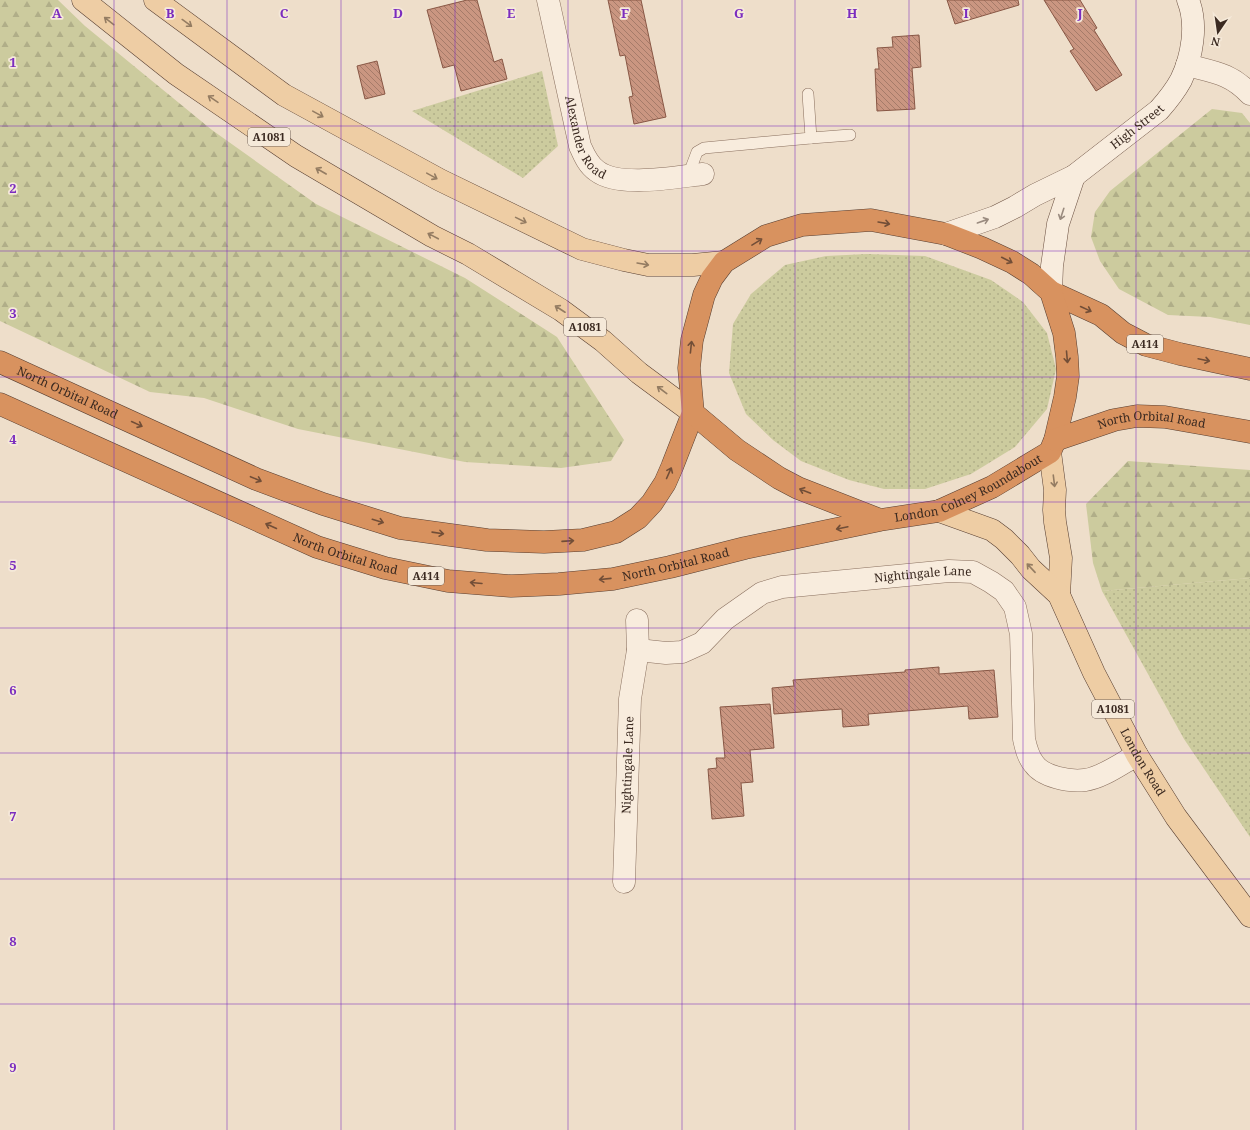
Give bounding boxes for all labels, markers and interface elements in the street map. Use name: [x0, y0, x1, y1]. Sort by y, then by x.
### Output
text: A: [52, 4, 62, 22]
text: B: [166, 4, 175, 22]
text: C: [280, 4, 289, 22]
text: D: [393, 4, 403, 22]
text: E: [507, 4, 516, 22]
text: F: [621, 4, 629, 22]
text: G: [734, 4, 744, 22]
text: H: [847, 4, 858, 22]
text: I: [963, 4, 969, 22]
text: J: [1076, 4, 1083, 22]
north arrow: [1198, 12, 1238, 52]
one-way arrow: [104, 16, 115, 25]
one-way arrow: [181, 19, 192, 27]
text: N: [1209, 34, 1222, 51]
text: 1: [9, 53, 17, 71]
street label: Alexander Road: [561, 94, 610, 183]
one-way arrow: [208, 95, 219, 103]
street label: High Street: [1106, 101, 1168, 153]
one-way arrow: [312, 110, 324, 118]
road number: A1081: [248, 128, 290, 146]
one-way arrow: [315, 166, 327, 174]
one-way arrow: [426, 173, 438, 180]
text: 2: [9, 179, 17, 197]
one-way arrow: [1058, 207, 1065, 220]
one-way arrow: [977, 216, 989, 224]
one-way arrow: [515, 217, 527, 224]
one-way arrow: [877, 219, 890, 227]
one-way arrow: [428, 232, 440, 240]
one-way arrow: [751, 237, 763, 245]
one-way arrow: [1001, 257, 1013, 265]
one-way arrow: [636, 260, 649, 268]
text: 3: [9, 304, 17, 322]
one-way arrow: [555, 305, 566, 313]
one-way arrow: [1080, 306, 1092, 313]
road number: A1081: [564, 318, 606, 336]
road number: A414: [1127, 335, 1163, 353]
one-way arrow: [687, 341, 695, 354]
one-way arrow: [1063, 350, 1070, 363]
one-way arrow: [1197, 356, 1210, 364]
street label: North Orbital Road: [14, 362, 121, 423]
one-way arrow: [656, 386, 667, 394]
street label: North Orbital Road: [1095, 407, 1208, 433]
one-way arrow: [131, 421, 143, 428]
text: 4: [9, 430, 17, 448]
street label: London Colney Roundabout: [893, 450, 1045, 526]
one-way arrow: [666, 468, 673, 480]
one-way arrow: [1050, 474, 1058, 487]
one-way arrow: [249, 475, 261, 483]
one-way arrow: [799, 486, 811, 494]
one-way arrow: [372, 518, 385, 525]
one-way arrow: [265, 522, 277, 530]
one-way arrow: [836, 525, 849, 533]
street label: North Orbital Road: [291, 528, 400, 579]
one-way arrow: [432, 529, 445, 537]
one-way arrow: [561, 537, 574, 545]
street label: North Orbital Road: [621, 543, 731, 585]
text: 5: [9, 556, 17, 574]
street label: Nightingale Lane: [873, 562, 972, 586]
one-way arrow: [1026, 563, 1036, 573]
road number: A414: [408, 567, 444, 585]
one-way arrow: [599, 576, 612, 583]
one-way arrow: [470, 580, 483, 587]
text: 6: [9, 681, 17, 699]
road number: A1081: [1092, 700, 1134, 718]
street label: Nightingale Lane: [617, 716, 637, 814]
street label: London Road: [1116, 725, 1170, 800]
text: 7: [9, 807, 17, 825]
text: 8: [9, 932, 17, 950]
text: 9: [9, 1058, 17, 1076]

